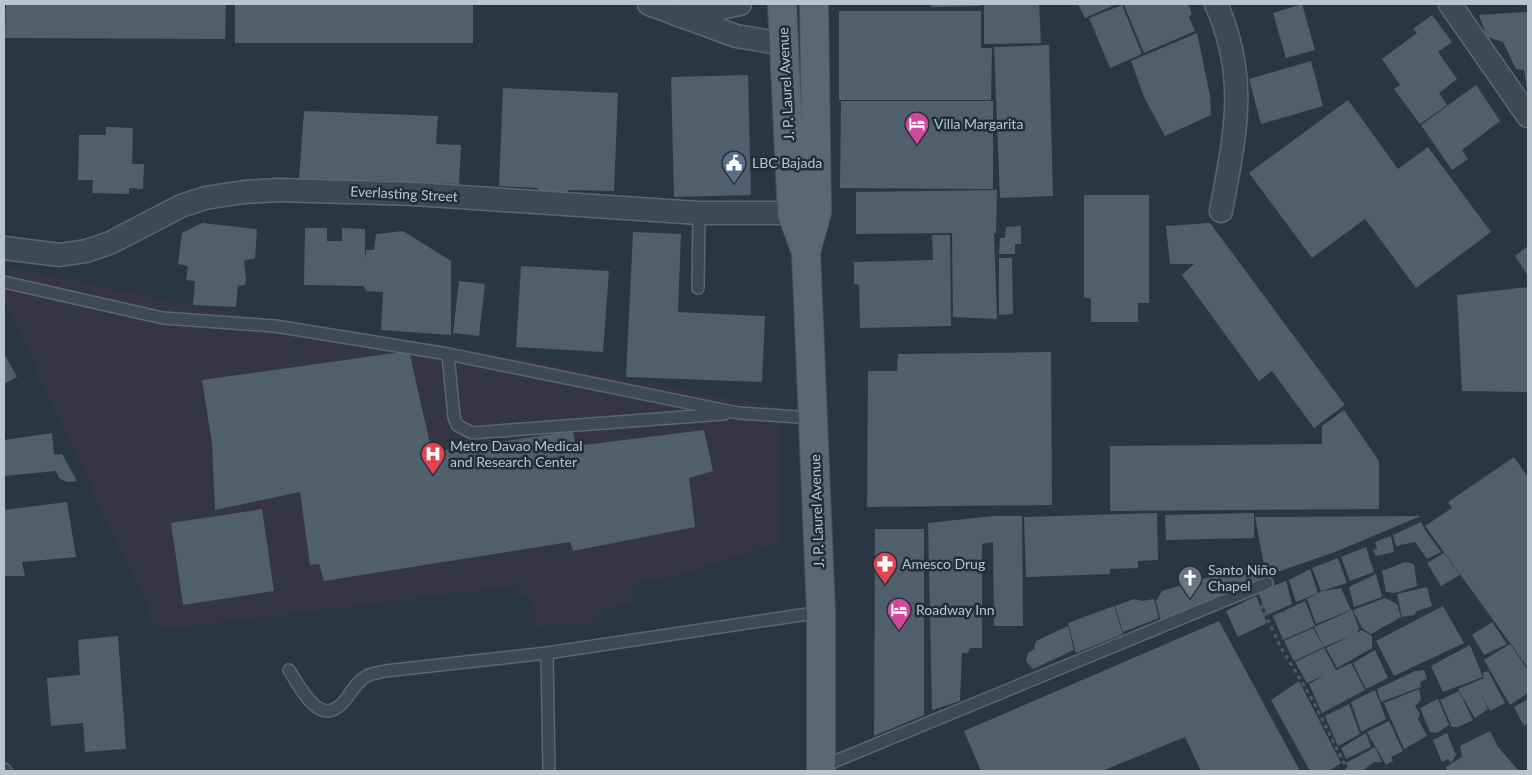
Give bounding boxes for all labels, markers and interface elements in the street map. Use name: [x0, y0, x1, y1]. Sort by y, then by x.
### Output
street label: J. P. Laurel Avenue: [774, 27, 797, 141]
hotel icon: Villa Margarita: [904, 111, 930, 145]
place label: Villa Margarita: [934, 115, 1023, 132]
public building icon: LBC Bajada: [721, 150, 747, 184]
place label: LBC Bajada: [752, 154, 822, 171]
street label: Everlasting Street: [350, 182, 458, 205]
place label: Metro Davao Medical and Research Center: [450, 437, 583, 470]
hospital icon: Metro Davao Medical and Research Center: [420, 441, 446, 475]
street label: J. P. Laurel Avenue: [806, 454, 827, 568]
pharmacy icon: Amesco Drug: [872, 551, 898, 585]
place label: Amesco Drug: [902, 555, 985, 572]
place label: Santo Niño Chapel: [1208, 561, 1276, 594]
church icon: Santo Niño Chapel: [1177, 565, 1203, 599]
hotel icon: Roadway Inn: [886, 597, 912, 631]
place label: Roadway Inn: [916, 601, 995, 618]

